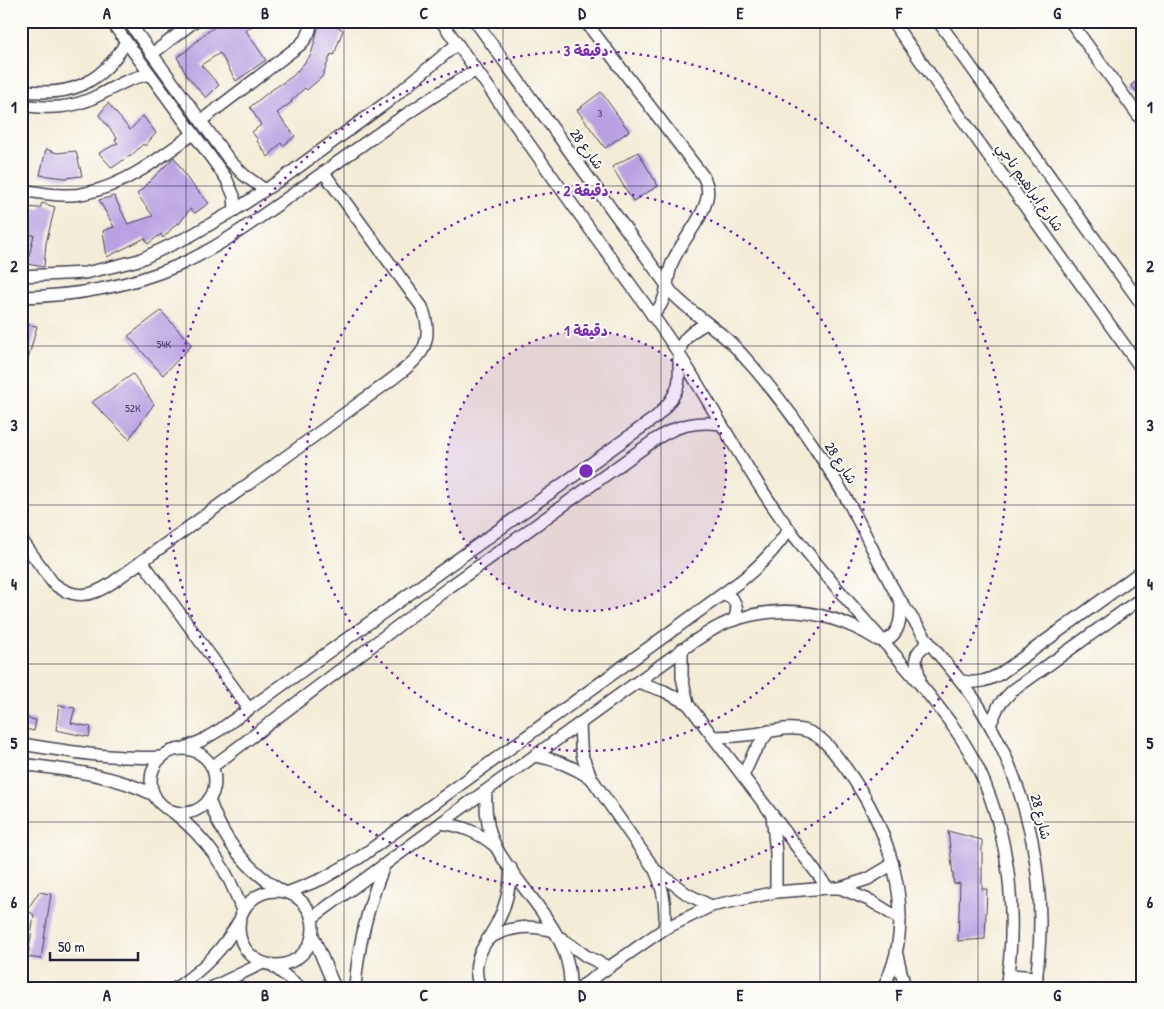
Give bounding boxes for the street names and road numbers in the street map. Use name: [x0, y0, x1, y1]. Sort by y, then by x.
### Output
street label: شارع 28: [565, 124, 609, 174]
street label: شارع ابراهيم ناجي: [989, 138, 1068, 237]
street label: شارع 28: [820, 438, 862, 488]
street label: شارع 28: [1026, 792, 1056, 842]

